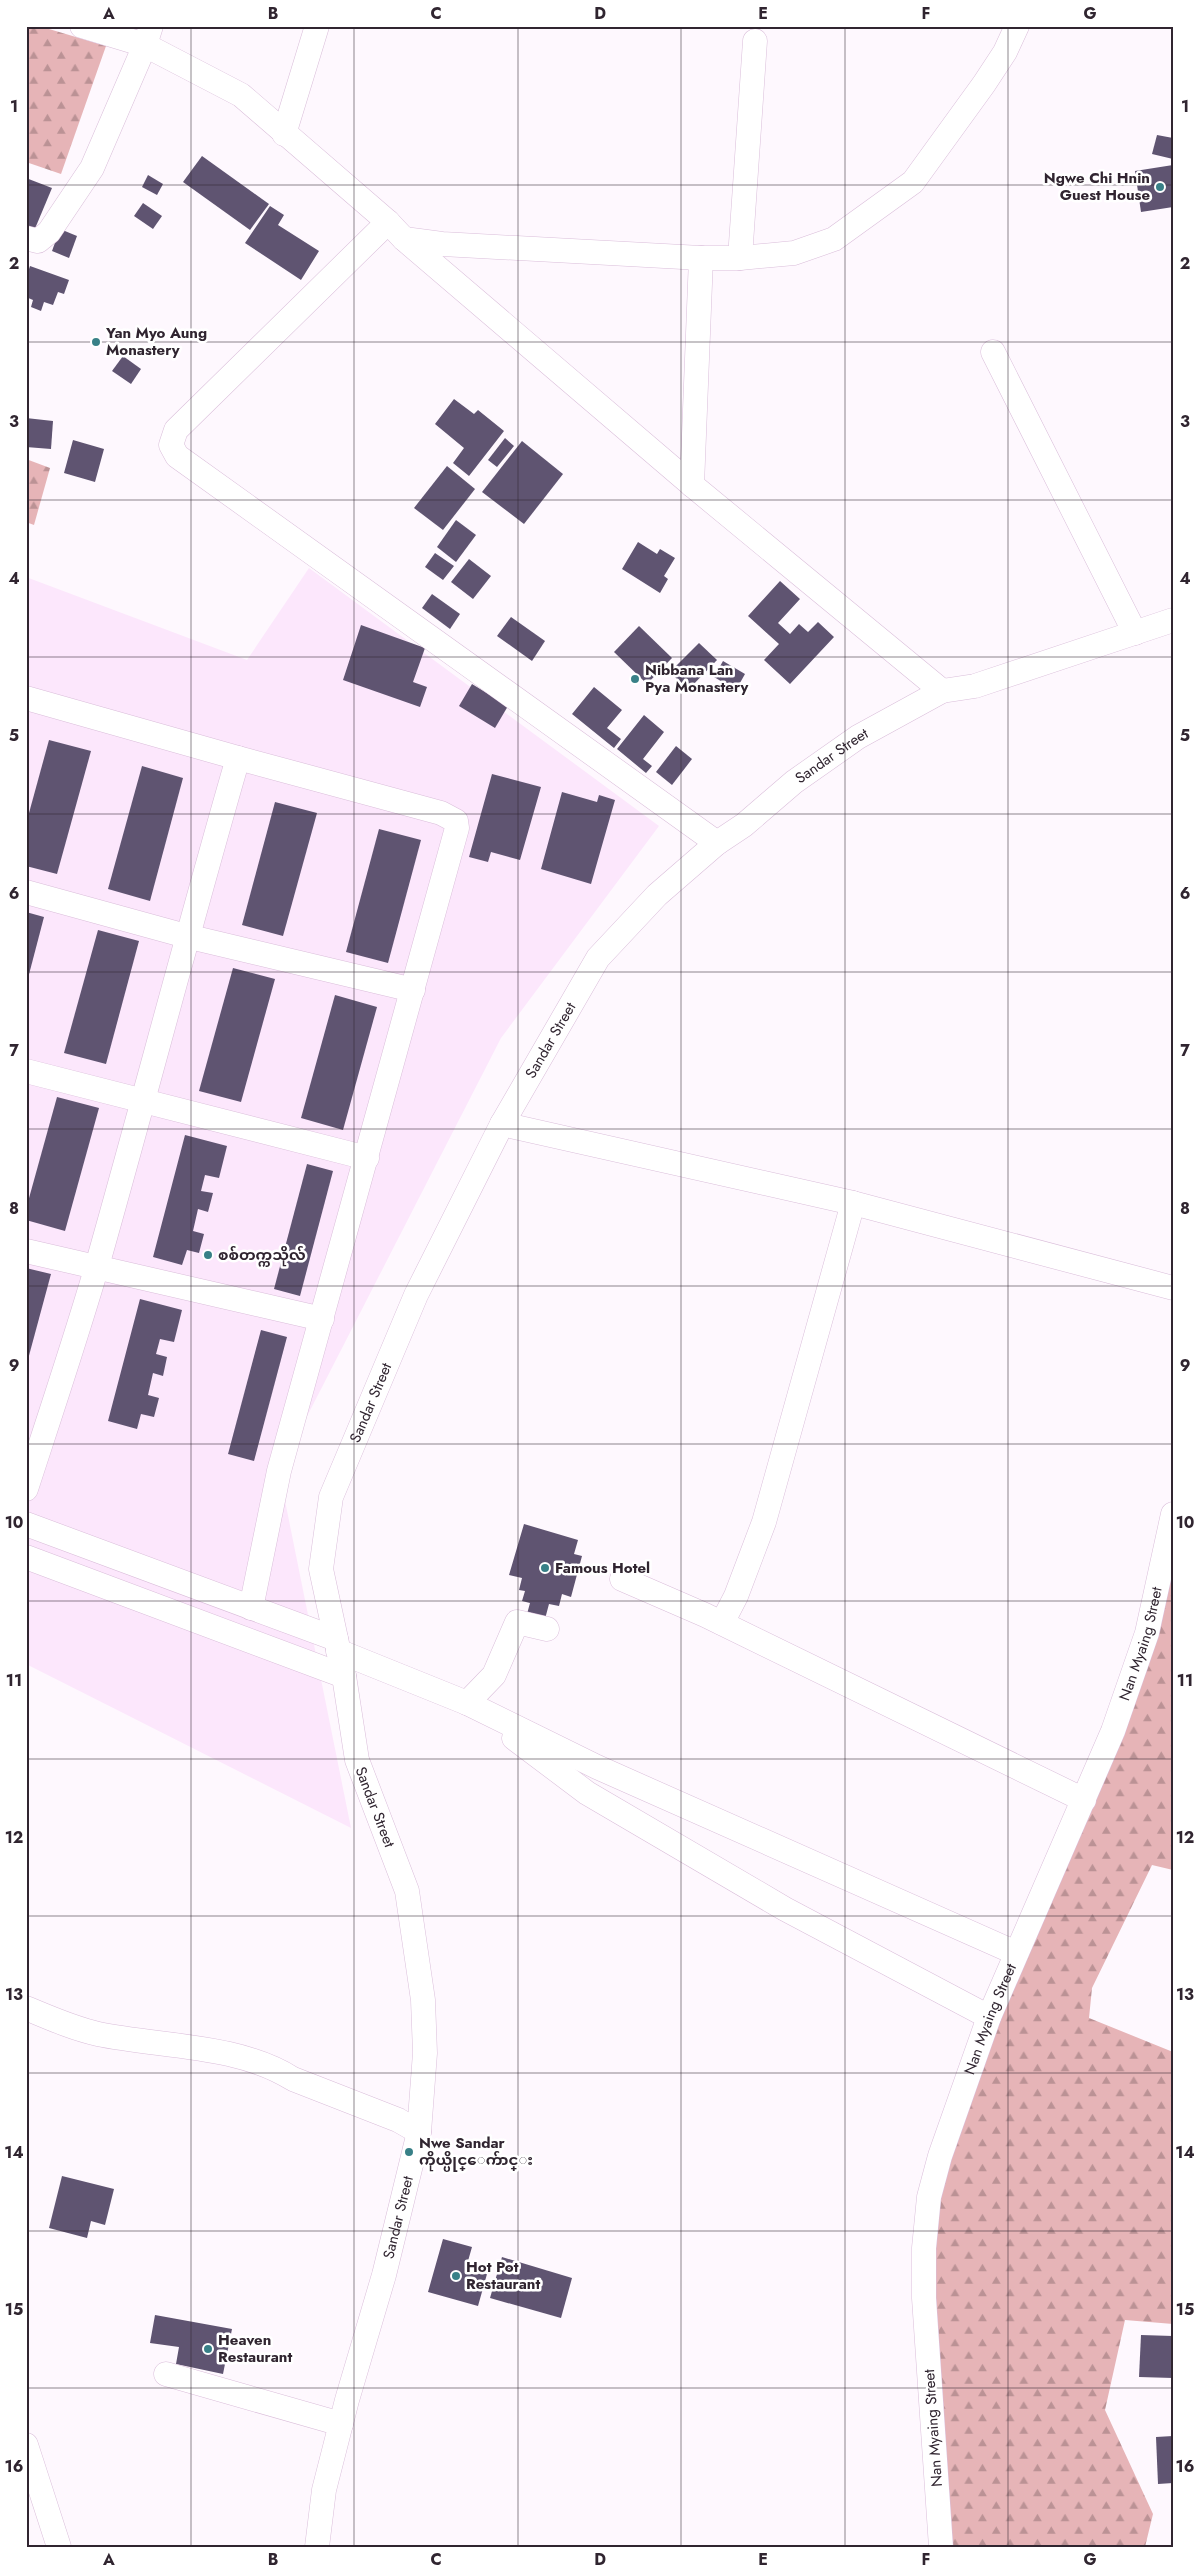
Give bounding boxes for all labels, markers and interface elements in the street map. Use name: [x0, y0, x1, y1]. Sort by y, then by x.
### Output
text: A: [102, 2, 115, 25]
text: B: [268, 2, 278, 25]
text: C: [430, 2, 442, 25]
text: D: [594, 2, 606, 25]
text: E: [758, 2, 768, 25]
text: F: [922, 2, 930, 25]
text: G: [1083, 2, 1097, 25]
text: 1: [10, 95, 18, 118]
text: 1: [1181, 95, 1189, 118]
place label: Ngwe Chi Hnin Guest House: [1044, 167, 1150, 206]
marker: Ngwe Chi Hnin Guest House: [1154, 181, 1166, 193]
text: 2: [9, 252, 19, 275]
text: 2: [1180, 252, 1190, 275]
place label: Yan Myo Aung Monastery: [105, 322, 207, 361]
marker: Yan Myo Aung Monastery: [90, 336, 102, 348]
text: 3: [9, 410, 19, 433]
text: 3: [1180, 410, 1190, 433]
text: 4: [8, 567, 20, 590]
text: 4: [1179, 567, 1191, 590]
place label: Nibbana Lan Pya Monastery: [645, 659, 748, 698]
marker: Nibbana Lan Pya Monastery: [629, 673, 641, 685]
street label: Sandar Street: [791, 722, 872, 789]
text: 5: [9, 724, 19, 747]
text: 5: [1180, 724, 1190, 747]
text: 6: [9, 882, 19, 905]
text: 6: [1180, 882, 1190, 905]
street label: Sandar Street: [520, 998, 581, 1082]
text: 7: [9, 1039, 19, 1062]
text: 7: [1180, 1039, 1190, 1062]
text: 8: [9, 1197, 19, 1220]
text: 8: [1180, 1197, 1190, 1220]
place label: စစ်‌တက္ကသိုလ်: [218, 1244, 306, 1267]
marker: စစ်‌တက္ကသိုလ်: [202, 1249, 214, 1261]
text: 9: [9, 1354, 19, 1377]
text: 9: [1180, 1354, 1190, 1377]
street label: Sandar Street: [344, 1359, 397, 1446]
text: 10: [5, 1511, 23, 1534]
text: 10: [1176, 1511, 1194, 1534]
place label: Famous Hotel: [555, 1557, 650, 1579]
marker: Famous Hotel: [539, 1562, 551, 1574]
street label: Nan Myaing Street: [1113, 1584, 1168, 1704]
text: 11: [6, 1669, 22, 1692]
text: 11: [1177, 1669, 1193, 1692]
street label: Sandar Street: [350, 1764, 401, 1851]
text: 12: [5, 1826, 23, 1849]
text: 12: [1176, 1826, 1194, 1849]
street label: Nan Myaing Street: [958, 1960, 1022, 2078]
text: 13: [5, 1983, 23, 2006]
text: 13: [1176, 1983, 1194, 2006]
place label: Nwe Sandar ကိုယ္ပိုင္ေက်ာင္း: [419, 2132, 533, 2172]
text: 14: [4, 2141, 24, 2164]
text: 14: [1175, 2141, 1195, 2164]
marker: Nwe Sandar ကိုယ္ပိုင္ေက်ာင္း: [403, 2146, 415, 2158]
street label: Sandar Street: [377, 2173, 419, 2261]
place label: Hot Pot Restaurant: [466, 2256, 540, 2295]
marker: Hot Pot Restaurant: [450, 2270, 462, 2282]
text: 15: [5, 2298, 23, 2321]
text: 15: [1176, 2298, 1194, 2321]
place label: Heaven Restaurant: [218, 2329, 292, 2368]
marker: Heaven Restaurant: [202, 2343, 214, 2355]
street label: Nan Myaing Street: [918, 2368, 948, 2488]
text: 16: [5, 2455, 23, 2478]
text: 16: [1176, 2455, 1194, 2478]
text: A: [102, 2548, 115, 2571]
text: B: [268, 2548, 278, 2571]
text: C: [430, 2548, 442, 2571]
text: D: [594, 2548, 606, 2571]
text: E: [758, 2548, 768, 2571]
text: F: [922, 2548, 930, 2571]
text: G: [1083, 2548, 1097, 2571]

